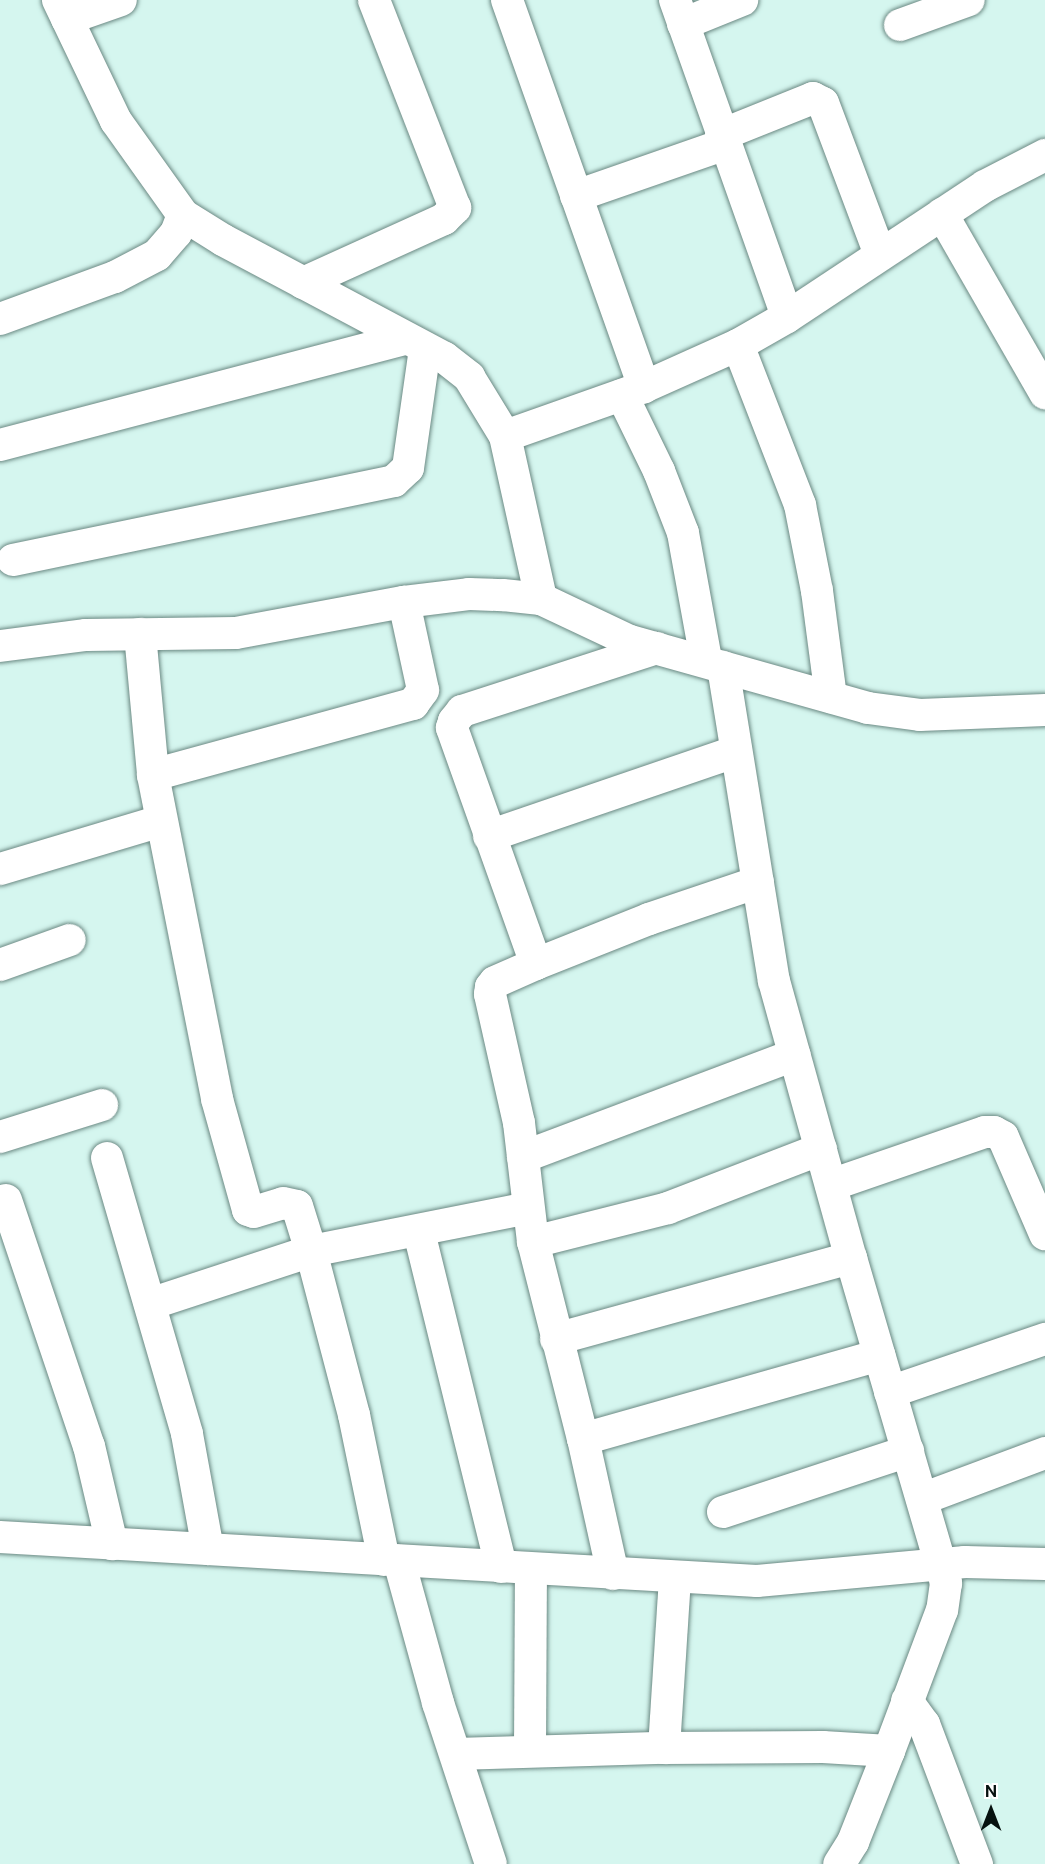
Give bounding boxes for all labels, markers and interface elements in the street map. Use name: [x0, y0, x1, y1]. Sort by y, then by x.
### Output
north arrow: [961, 1780, 1021, 1840]
text: N: [985, 1782, 997, 1801]

